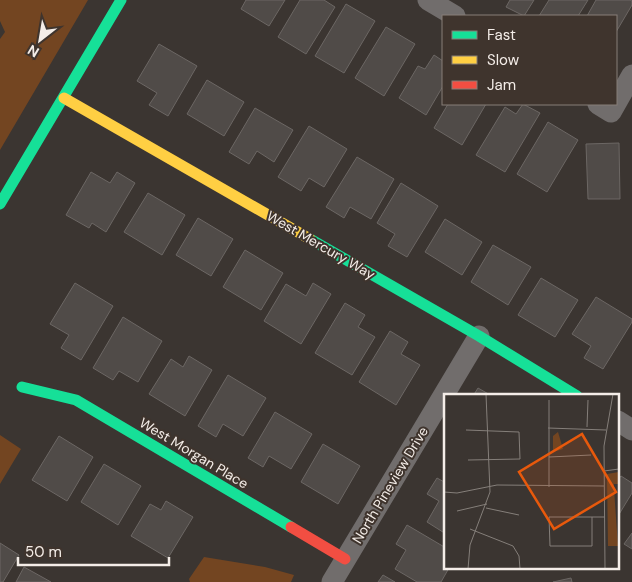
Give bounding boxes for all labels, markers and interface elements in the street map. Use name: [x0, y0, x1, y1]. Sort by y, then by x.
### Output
north arrow: [15, 15, 65, 65]
legend: [442, 15, 617, 105]
text: Fast: [487, 25, 516, 45]
text: N: [24, 41, 42, 61]
text: Slow: [487, 50, 520, 70]
text: Jam: [487, 75, 516, 95]
street label: West Mercury Way: [264, 207, 379, 283]
inset map: [444, 394, 620, 570]
street label: West Morgan Place: [136, 413, 252, 493]
street label: North Pineview Drive: [348, 423, 432, 547]
scale bar: [18, 534, 169, 566]
text: 50 m: [25, 542, 62, 562]

